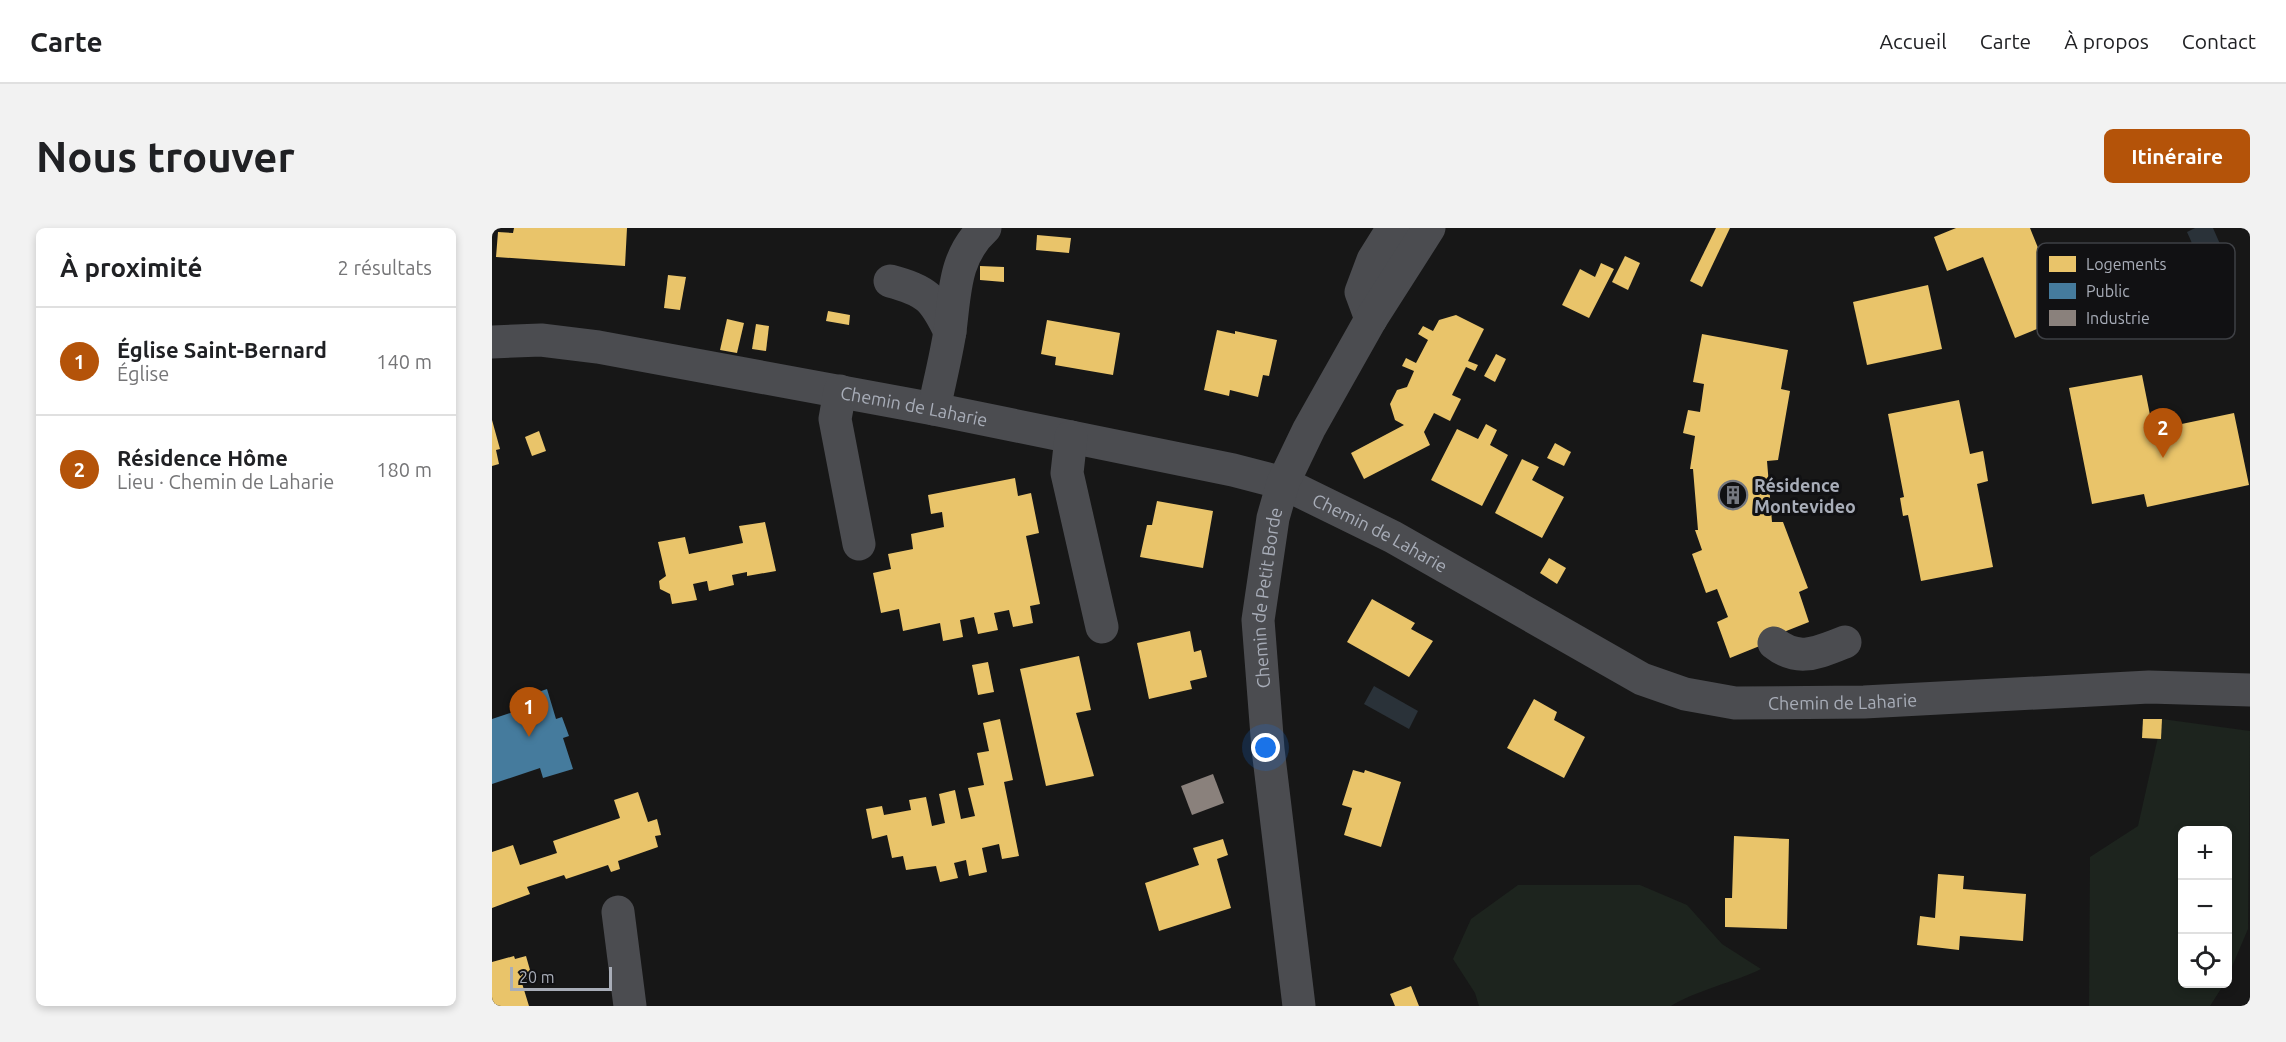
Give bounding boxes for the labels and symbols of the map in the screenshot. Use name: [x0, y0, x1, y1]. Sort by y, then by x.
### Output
legend: [2037, 243, 2235, 339]
text: Logements: [2086, 255, 2167, 273]
text: Public: [2086, 282, 2130, 300]
text: Industrie: [2086, 309, 2150, 327]
street label: Chemin de Laharie: [839, 382, 989, 430]
pin: 2: [2144, 408, 2182, 458]
place label: Résidence Montevideo: [1754, 475, 1856, 516]
building icon: Résidence Montevideo: [1717, 479, 1749, 511]
street label: Chemin de Laharie: [1309, 489, 1451, 576]
street label: Chemin de Petit Borde: [1248, 505, 1286, 689]
pin: 1: [510, 688, 549, 737]
street label: Chemin de Laharie: [1768, 689, 1918, 713]
your location: [1251, 733, 1280, 762]
scale bar: [510, 964, 612, 992]

